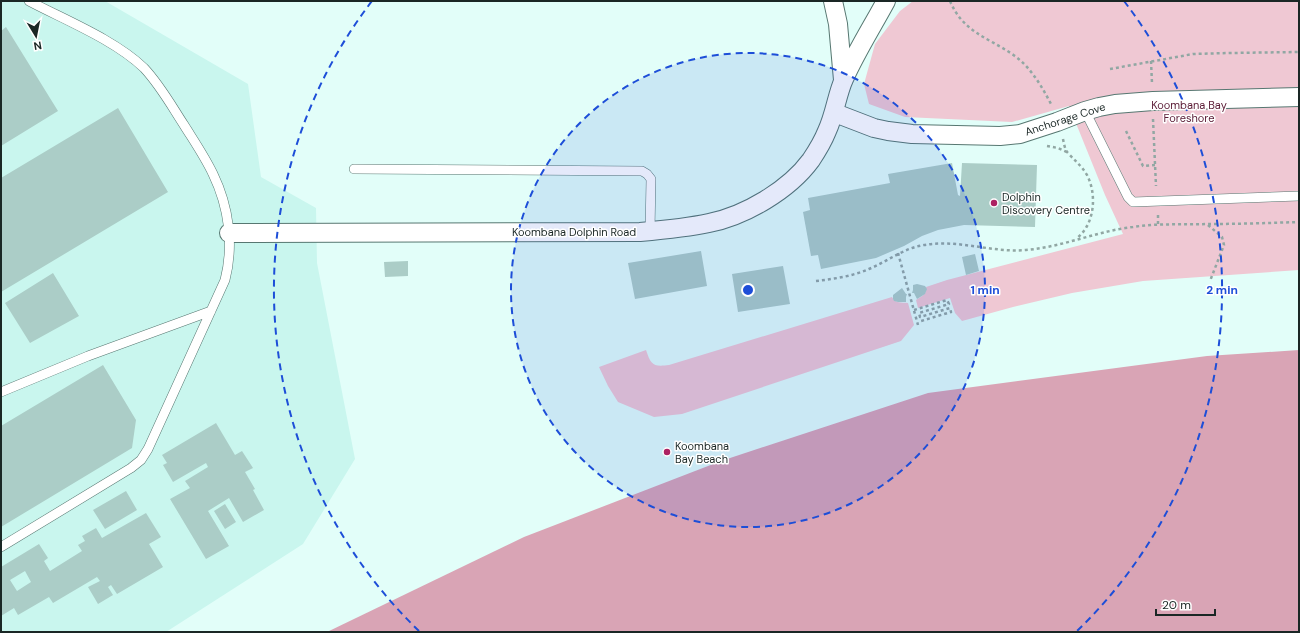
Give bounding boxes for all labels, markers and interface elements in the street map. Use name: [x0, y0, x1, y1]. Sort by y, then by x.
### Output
north arrow: [16, 16, 56, 56]
text: N: [33, 38, 43, 53]
park label: Koombana Bay Foreshore: [1151, 98, 1227, 125]
street label: Anchorage Cove: [1023, 99, 1107, 139]
place label: Dolphin Discovery Centre: [1002, 190, 1090, 217]
marker: Dolphin Discovery Centre: [989, 198, 999, 208]
street label: Koombana Dolphin Road: [512, 225, 636, 239]
text: 1 min: [970, 282, 1000, 298]
text: 2 min: [1206, 282, 1238, 298]
centre of rings: [741, 283, 755, 297]
place label: Koombana Bay Beach: [675, 439, 729, 466]
marker: Koombana Bay Beach: [662, 447, 672, 457]
scale bar: [1156, 591, 1215, 617]
text: 20 m: [1162, 597, 1191, 613]

